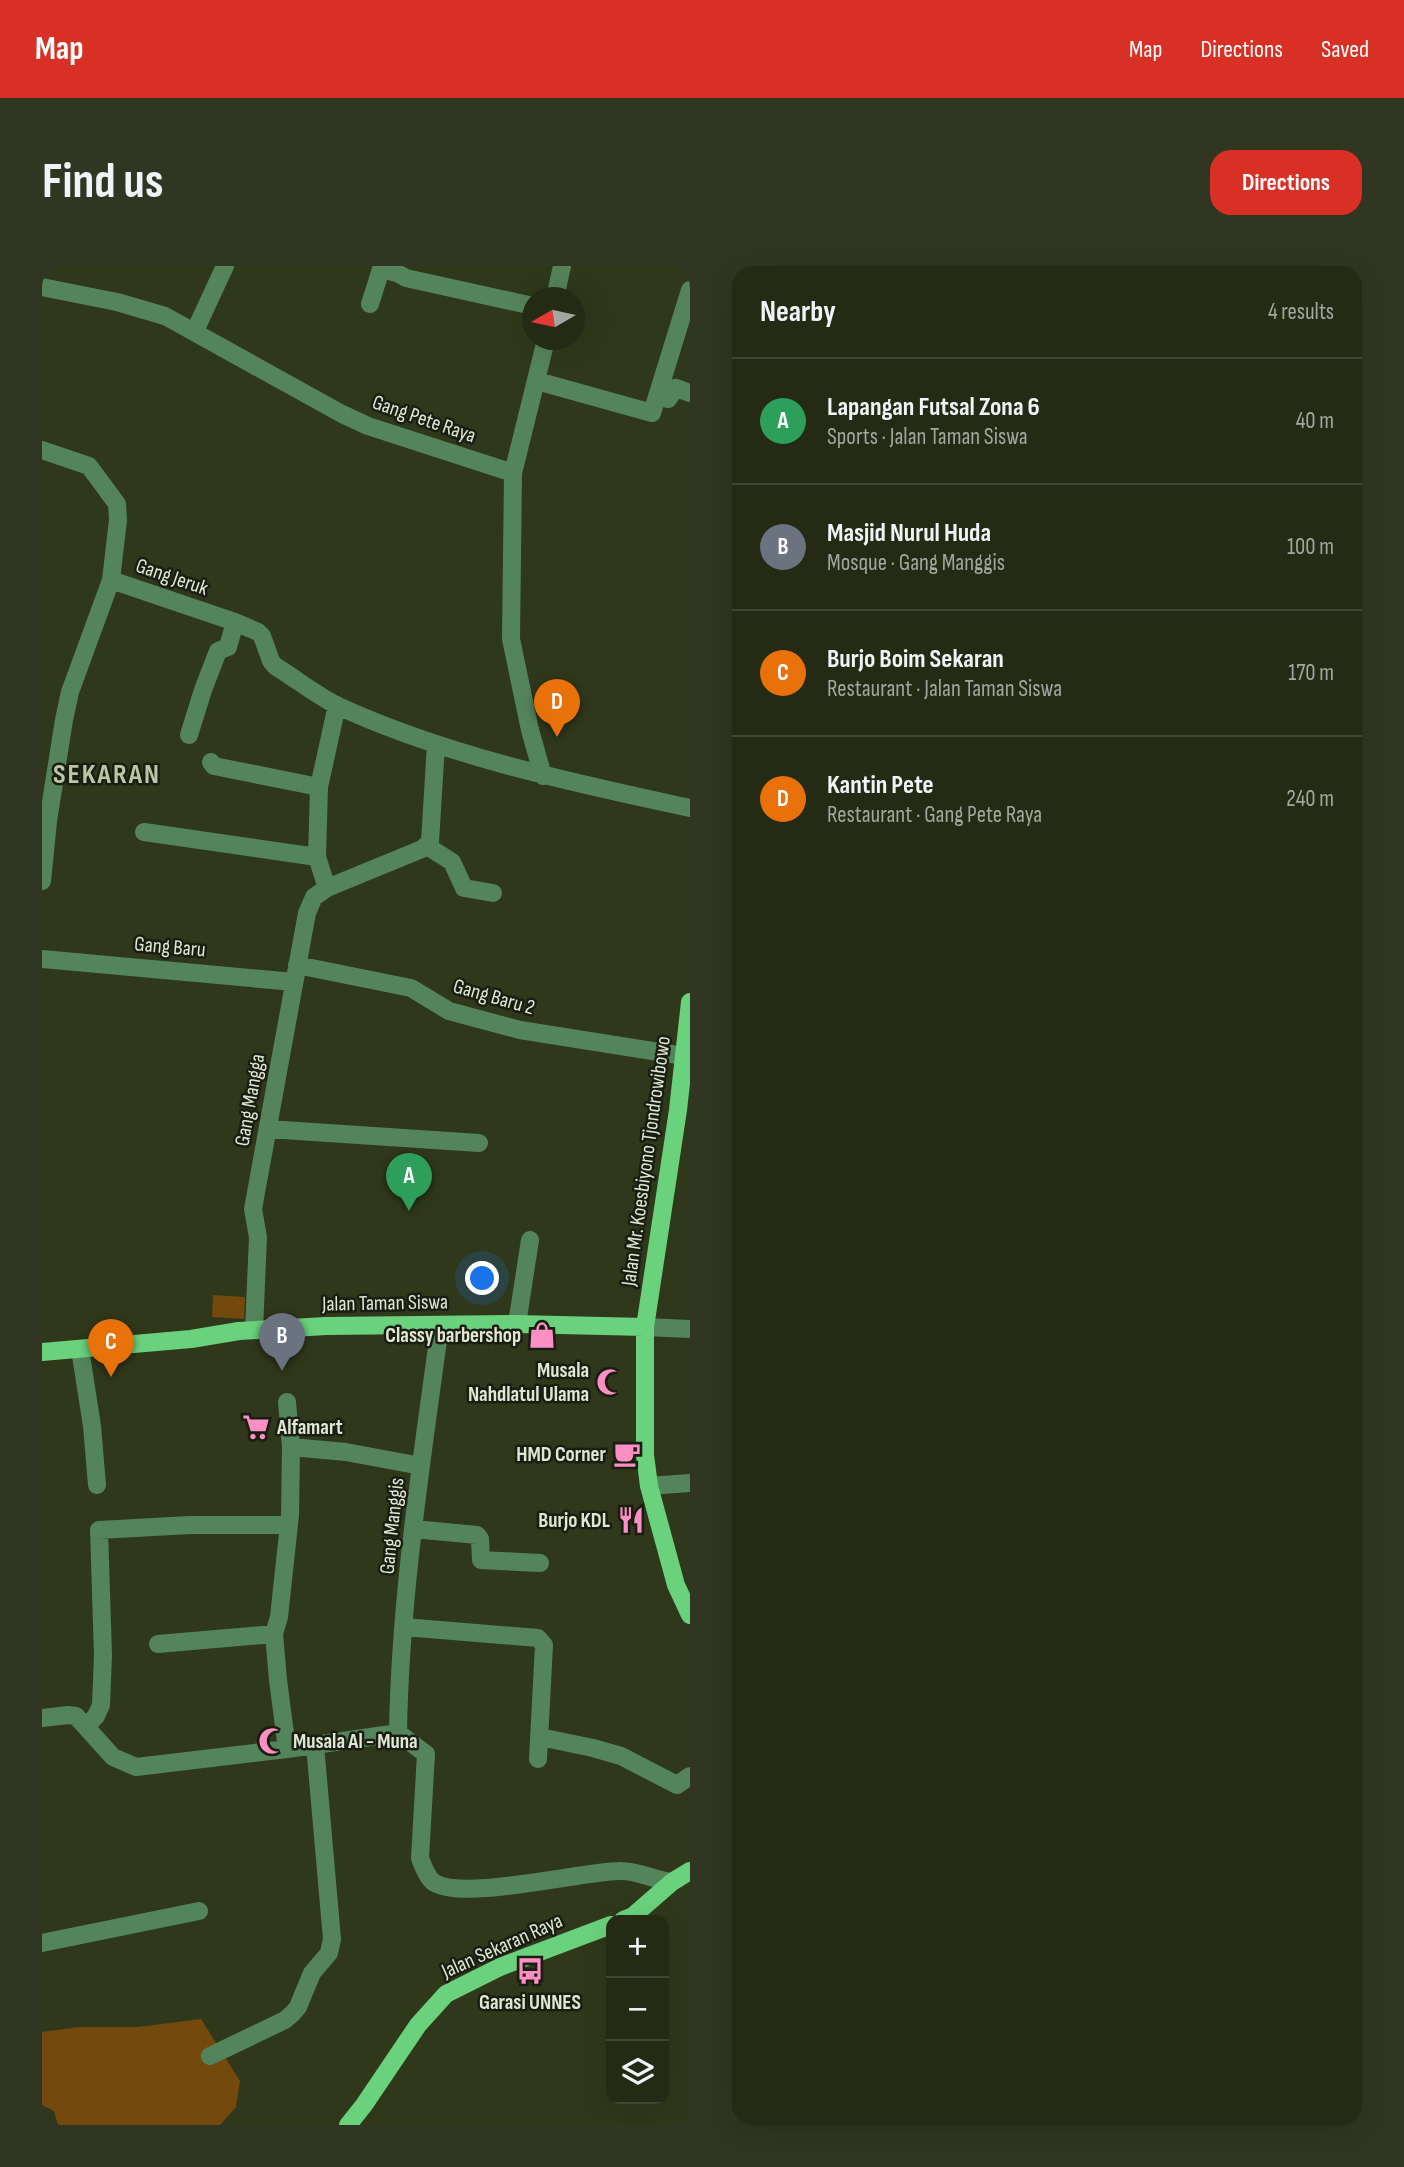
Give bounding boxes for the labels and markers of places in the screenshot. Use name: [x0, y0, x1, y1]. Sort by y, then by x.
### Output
pin: D: [534, 679, 580, 737]
pin: A: [386, 1153, 432, 1211]
pin: B: [259, 1313, 305, 1371]
pin: C: [88, 1319, 134, 1377]
shop icon: Classy barbershop: [527, 1320, 557, 1350]
place label: Classy barbershop: [385, 1323, 521, 1348]
place label: Musala Nahdlatul Ulama: [468, 1358, 589, 1407]
mosque icon: Musala Nahdlatul Ulama: [595, 1367, 625, 1397]
supermarket icon: Alfamart: [241, 1412, 271, 1442]
place label: Alfamart: [276, 1415, 343, 1440]
cafe icon: HMD Corner: [612, 1439, 642, 1469]
place label: HMD Corner: [516, 1442, 607, 1467]
restaurant icon: Burjo KDL: [616, 1505, 646, 1535]
place label: Burjo KDL: [538, 1508, 610, 1533]
mosque icon: Musala Al - Muna: [257, 1726, 287, 1756]
place label: Musala Al - Muna: [293, 1729, 418, 1754]
bus stop icon: Garasi UNNES: [515, 1956, 545, 1986]
place label: Garasi UNNES: [479, 1990, 581, 2015]

